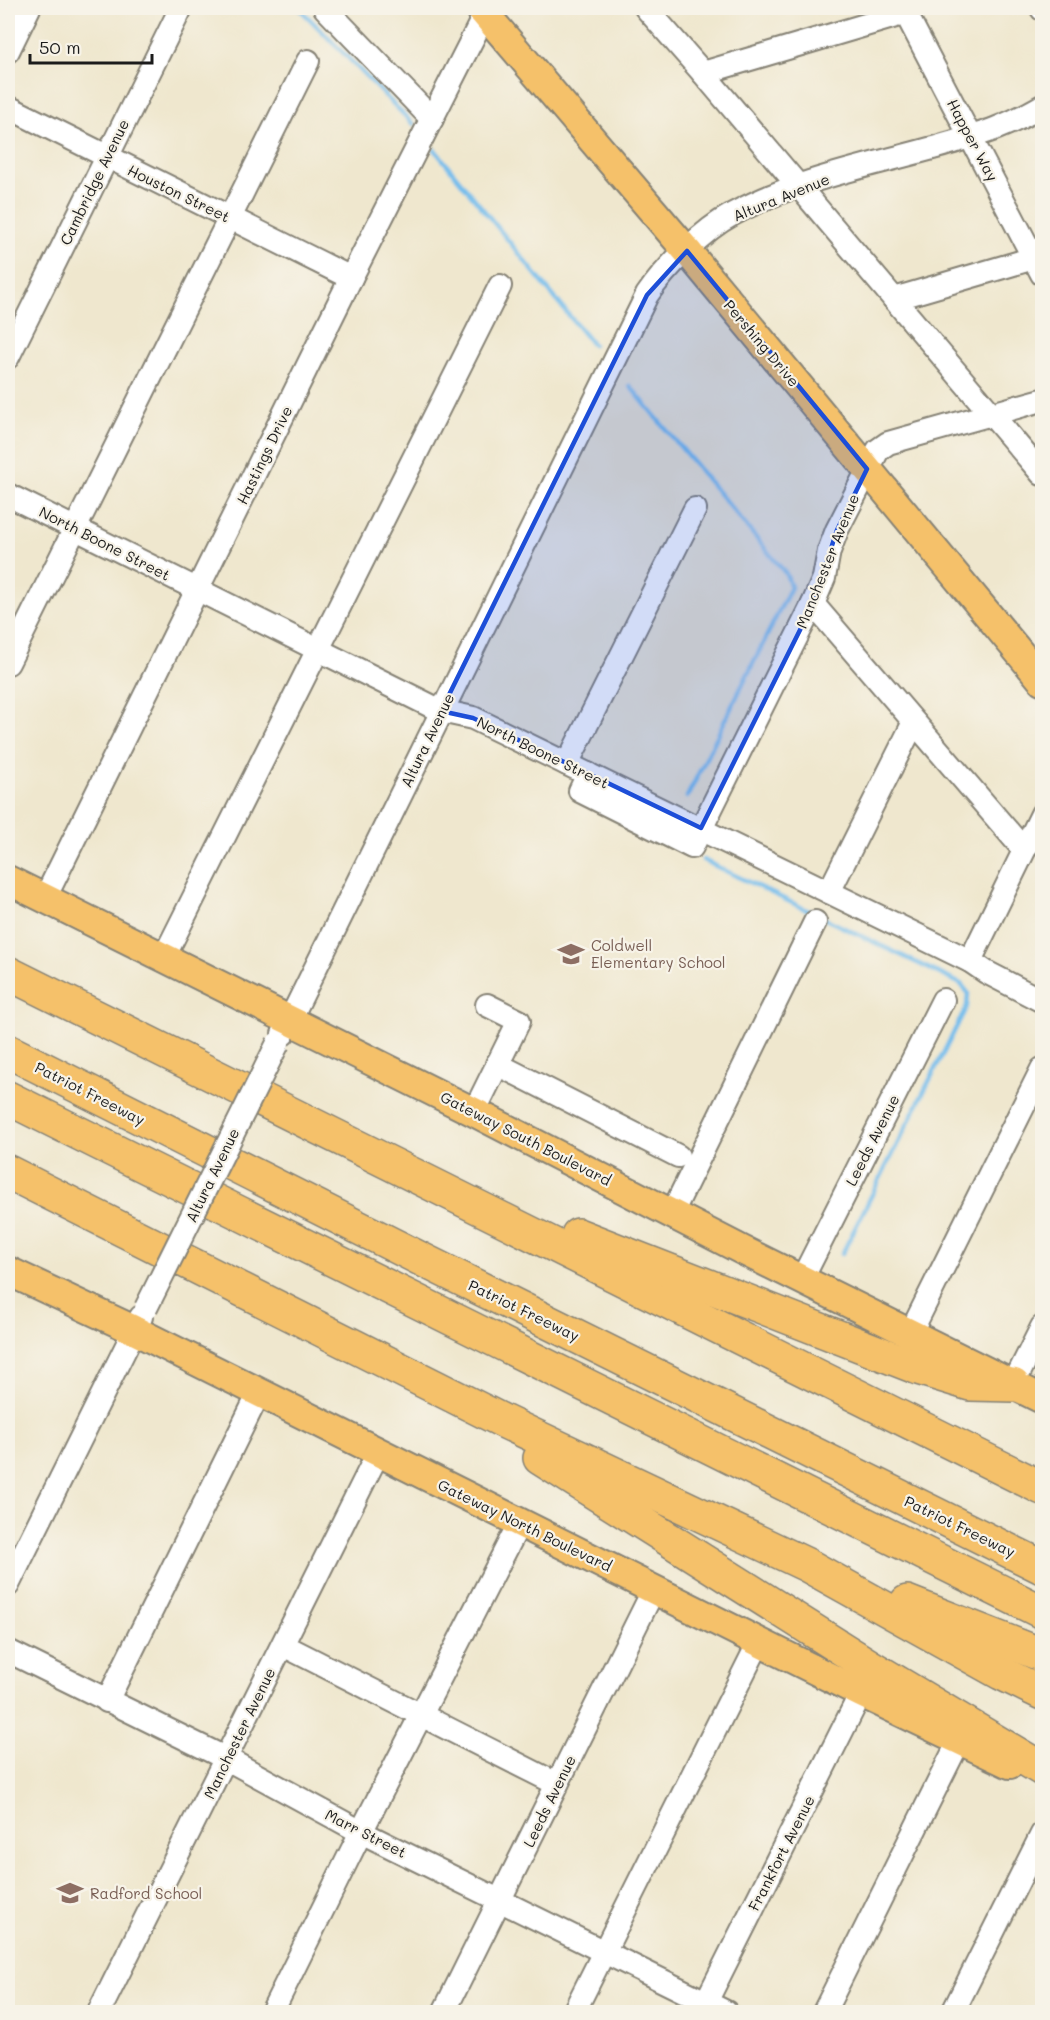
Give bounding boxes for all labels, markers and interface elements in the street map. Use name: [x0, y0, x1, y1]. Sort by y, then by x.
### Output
scale bar: [30, 27, 152, 65]
text: 50 m: [39, 35, 81, 59]
street label: Happer Way: [943, 95, 1003, 185]
street label: Cambridge Avenue: [55, 116, 133, 248]
street label: Houston Street: [125, 160, 233, 226]
street label: Altura Avenue: [730, 169, 832, 225]
street label: Pershing Drive: [720, 295, 804, 391]
street label: Hastings Drive: [231, 402, 297, 508]
street label: Manchester Avenue: [791, 491, 863, 631]
street label: North Boone Street: [36, 501, 174, 585]
street label: Altura Avenue: [396, 690, 458, 790]
street label: North Boone Street: [474, 711, 612, 793]
place label: Coldwell Elementary School: [591, 935, 726, 972]
school or university icon: Coldwell Elementary School: [556, 939, 586, 969]
street label: Patriot Freeway: [32, 1057, 149, 1129]
street label: Gateway South Boulevard: [437, 1086, 615, 1190]
street label: Leeds Avenue: [840, 1091, 904, 1189]
street label: Altura Avenue: [181, 1125, 243, 1225]
street label: Patriot Freeway: [465, 1275, 583, 1346]
street label: Gateway North Boulevard: [435, 1474, 615, 1576]
street label: Patriot Freeway: [901, 1491, 1019, 1562]
street label: Manchester Avenue: [199, 1664, 279, 1802]
street label: Leeds Avenue: [518, 1752, 580, 1850]
street label: Frankfort Avenue: [743, 1792, 819, 1914]
street label: Marr Street: [322, 1804, 410, 1862]
school or university icon: Radford School: [55, 1878, 85, 1908]
place label: Radford School: [90, 1883, 202, 1903]

